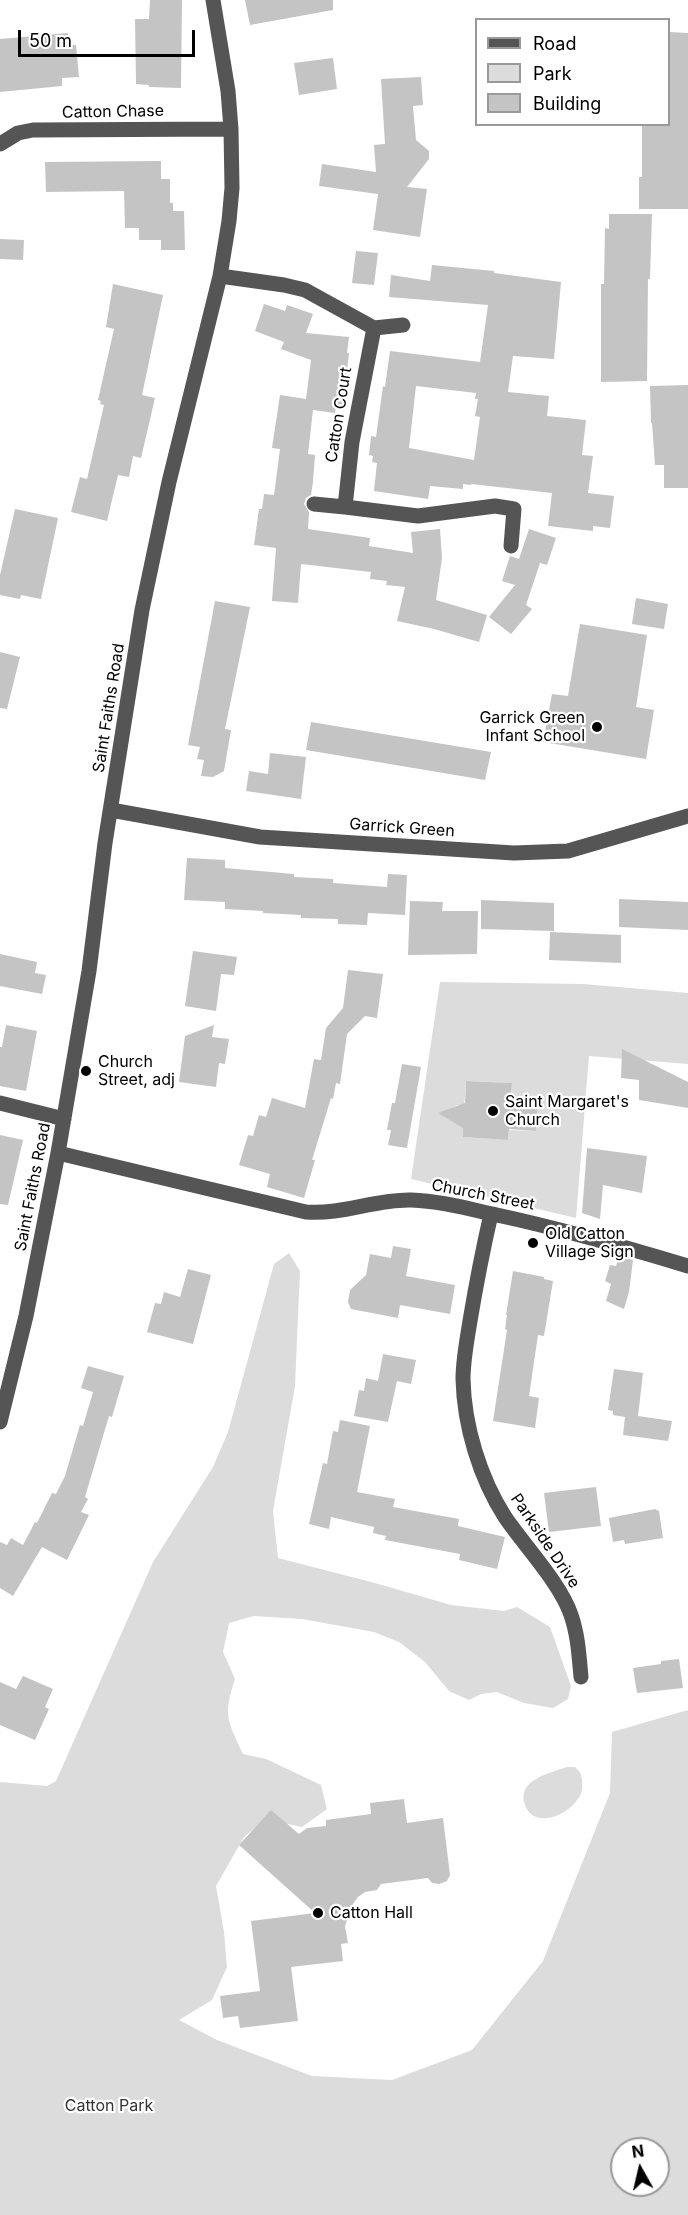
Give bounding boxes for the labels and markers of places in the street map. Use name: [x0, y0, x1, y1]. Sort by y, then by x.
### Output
place label: Garrick Green Infant School: [479, 708, 585, 746]
marker: Garrick Green Infant School: [590, 720, 604, 734]
place label: Church Street, adj: [98, 1052, 175, 1090]
marker: Church Street, adj: [79, 1064, 93, 1078]
place label: Saint Margaret's Church: [505, 1092, 629, 1130]
marker: Saint Margaret's Church: [486, 1104, 500, 1118]
place label: Old Catton Village Sign: [545, 1224, 634, 1262]
marker: Old Catton Village Sign: [526, 1236, 540, 1250]
place label: Catton Hall: [330, 1903, 413, 1923]
marker: Catton Hall: [311, 1906, 325, 1920]

